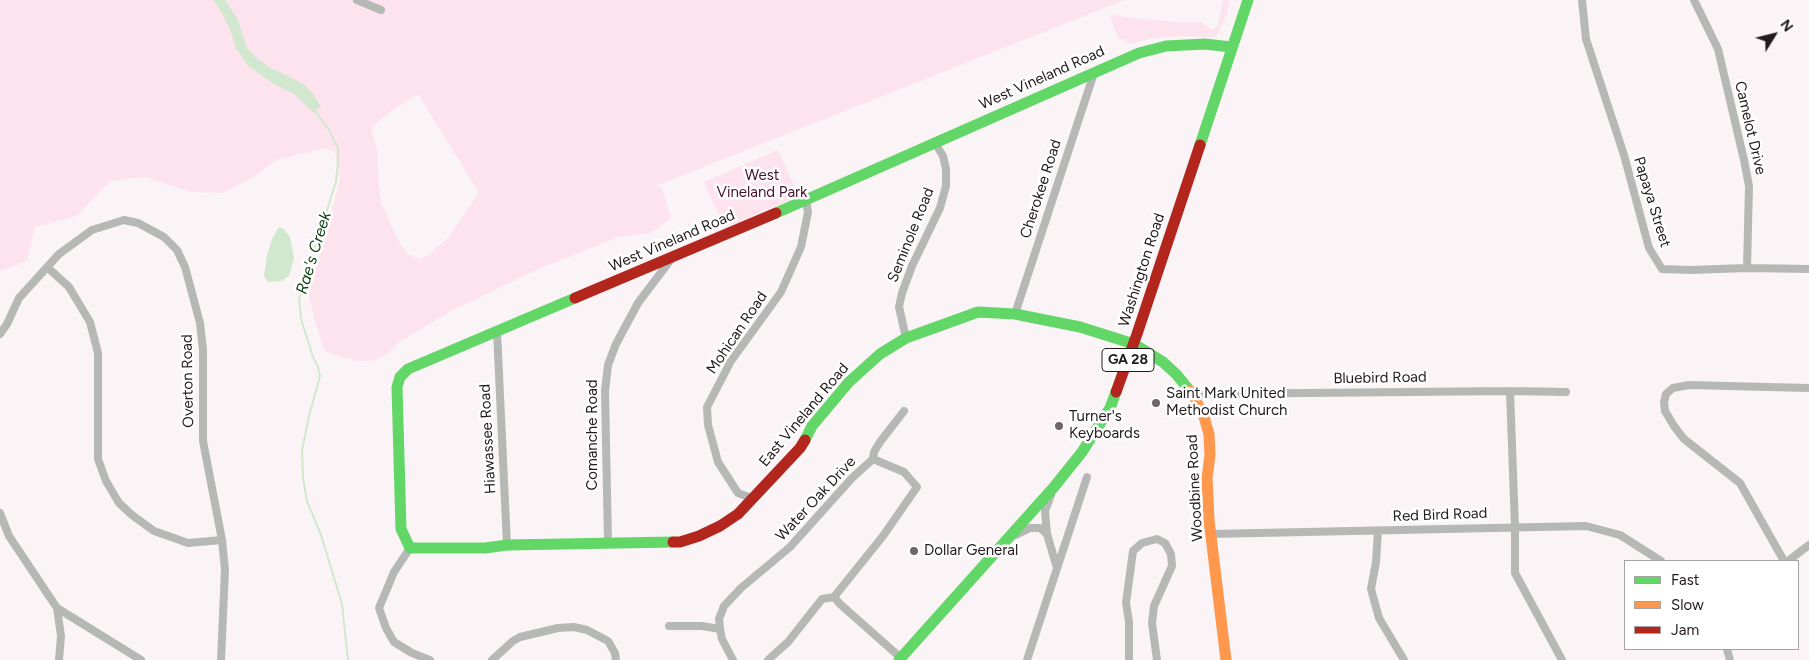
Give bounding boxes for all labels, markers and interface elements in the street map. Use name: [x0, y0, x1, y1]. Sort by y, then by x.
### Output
north arrow: [1749, 10, 1799, 60]
text: N: [1776, 17, 1797, 35]
street label: West Vineland Road: [977, 42, 1107, 114]
street label: Camelot Drive: [1730, 79, 1770, 177]
street label: Cherokee Road: [1017, 137, 1065, 241]
street label: Papaya Street: [1630, 155, 1674, 249]
park label: West Vineland Park: [717, 167, 807, 202]
street label: Seminole Road: [884, 185, 938, 285]
street label: West Vineland Road: [606, 206, 738, 276]
water label: Rae's Creek: [292, 210, 336, 296]
street label: Washington Road: [1115, 211, 1169, 329]
street label: Mohican Road: [703, 288, 771, 378]
street label: Overton Road: [178, 334, 198, 428]
road number: GA 28: [1102, 348, 1154, 372]
street label: East Vineland Road: [755, 360, 853, 470]
street label: Bluebird Road: [1333, 368, 1427, 388]
street label: Comanche Road: [584, 379, 602, 491]
street label: Hiawassee Road: [476, 384, 500, 494]
place label: Saint Mark United Methodist Church: [1166, 385, 1287, 420]
marker: Saint Mark United Methodist Church: [1150, 397, 1162, 409]
place label: Turner's Keyboards: [1069, 408, 1140, 443]
marker: Turner's Keyboards: [1053, 420, 1065, 432]
street label: Woodbine Road: [1183, 434, 1207, 542]
street label: Water Oak Drive: [772, 453, 860, 545]
street label: Red Bird Road: [1392, 504, 1488, 526]
place label: Dollar General: [924, 542, 1018, 560]
marker: Dollar General: [908, 545, 920, 557]
legend: [1624, 560, 1799, 650]
text: Fast: [1671, 571, 1699, 589]
text: Slow: [1671, 596, 1704, 614]
text: Jam: [1671, 621, 1699, 639]

